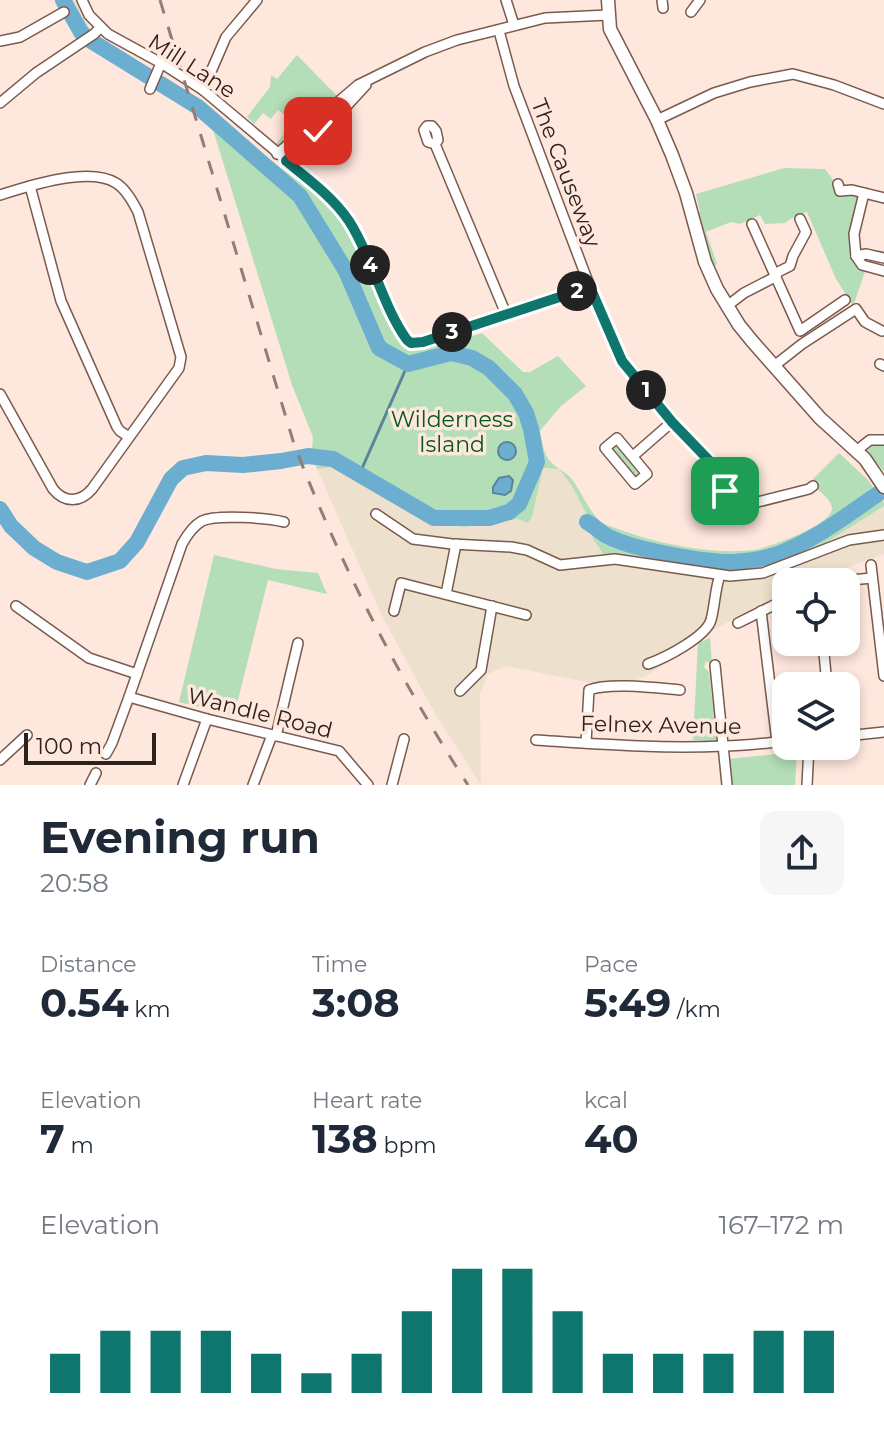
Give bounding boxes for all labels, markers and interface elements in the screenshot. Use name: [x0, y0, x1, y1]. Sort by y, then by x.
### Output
street label: Mill Lane: [143, 28, 241, 104]
street label: The Causeway: [525, 95, 607, 251]
pin: [284, 97, 352, 165]
icon: check: [296, 109, 340, 153]
pin: 4: [350, 245, 390, 285]
text: 4: [362, 251, 378, 278]
pin: 2: [557, 271, 597, 311]
text: 2: [571, 277, 583, 304]
pin: 3: [432, 312, 472, 352]
text: 3: [445, 318, 459, 345]
pin: 1: [626, 370, 666, 410]
text: 1: [642, 376, 650, 403]
park label: Wilderness Island: [391, 406, 513, 458]
pin: [691, 457, 759, 525]
icon: arrive: [703, 469, 747, 513]
map controls: [772, 568, 860, 760]
button: locate: [772, 568, 860, 656]
button: layers: [772, 672, 860, 760]
street label: Wandle Road: [185, 682, 335, 744]
street label: Felnex Avenue: [580, 710, 742, 740]
scale bar: [24, 729, 156, 765]
text: 100 m: [36, 733, 102, 760]
text: Evening run: [40, 810, 320, 864]
button: share: [760, 811, 844, 895]
text: 20:58: [40, 867, 109, 899]
text: Distance: [40, 951, 137, 978]
text: Time: [312, 951, 367, 978]
text: Pace: [584, 951, 638, 978]
text: 0.54: [40, 978, 128, 1027]
text: 3:08: [312, 978, 400, 1027]
text: 5:49: [584, 978, 671, 1027]
text: km: [128, 996, 171, 1023]
text: /km: [671, 996, 721, 1023]
text: Elevation: [40, 1087, 142, 1114]
text: Heart rate: [312, 1087, 422, 1114]
text: kcal: [584, 1087, 628, 1114]
text: 7: [40, 1114, 65, 1163]
text: 138: [312, 1114, 378, 1163]
text: 40: [584, 1114, 639, 1163]
text: m: [65, 1132, 94, 1159]
text: bpm: [378, 1132, 437, 1159]
text: Elevation: [40, 1209, 160, 1241]
text: 167–172 m: [719, 1209, 844, 1241]

